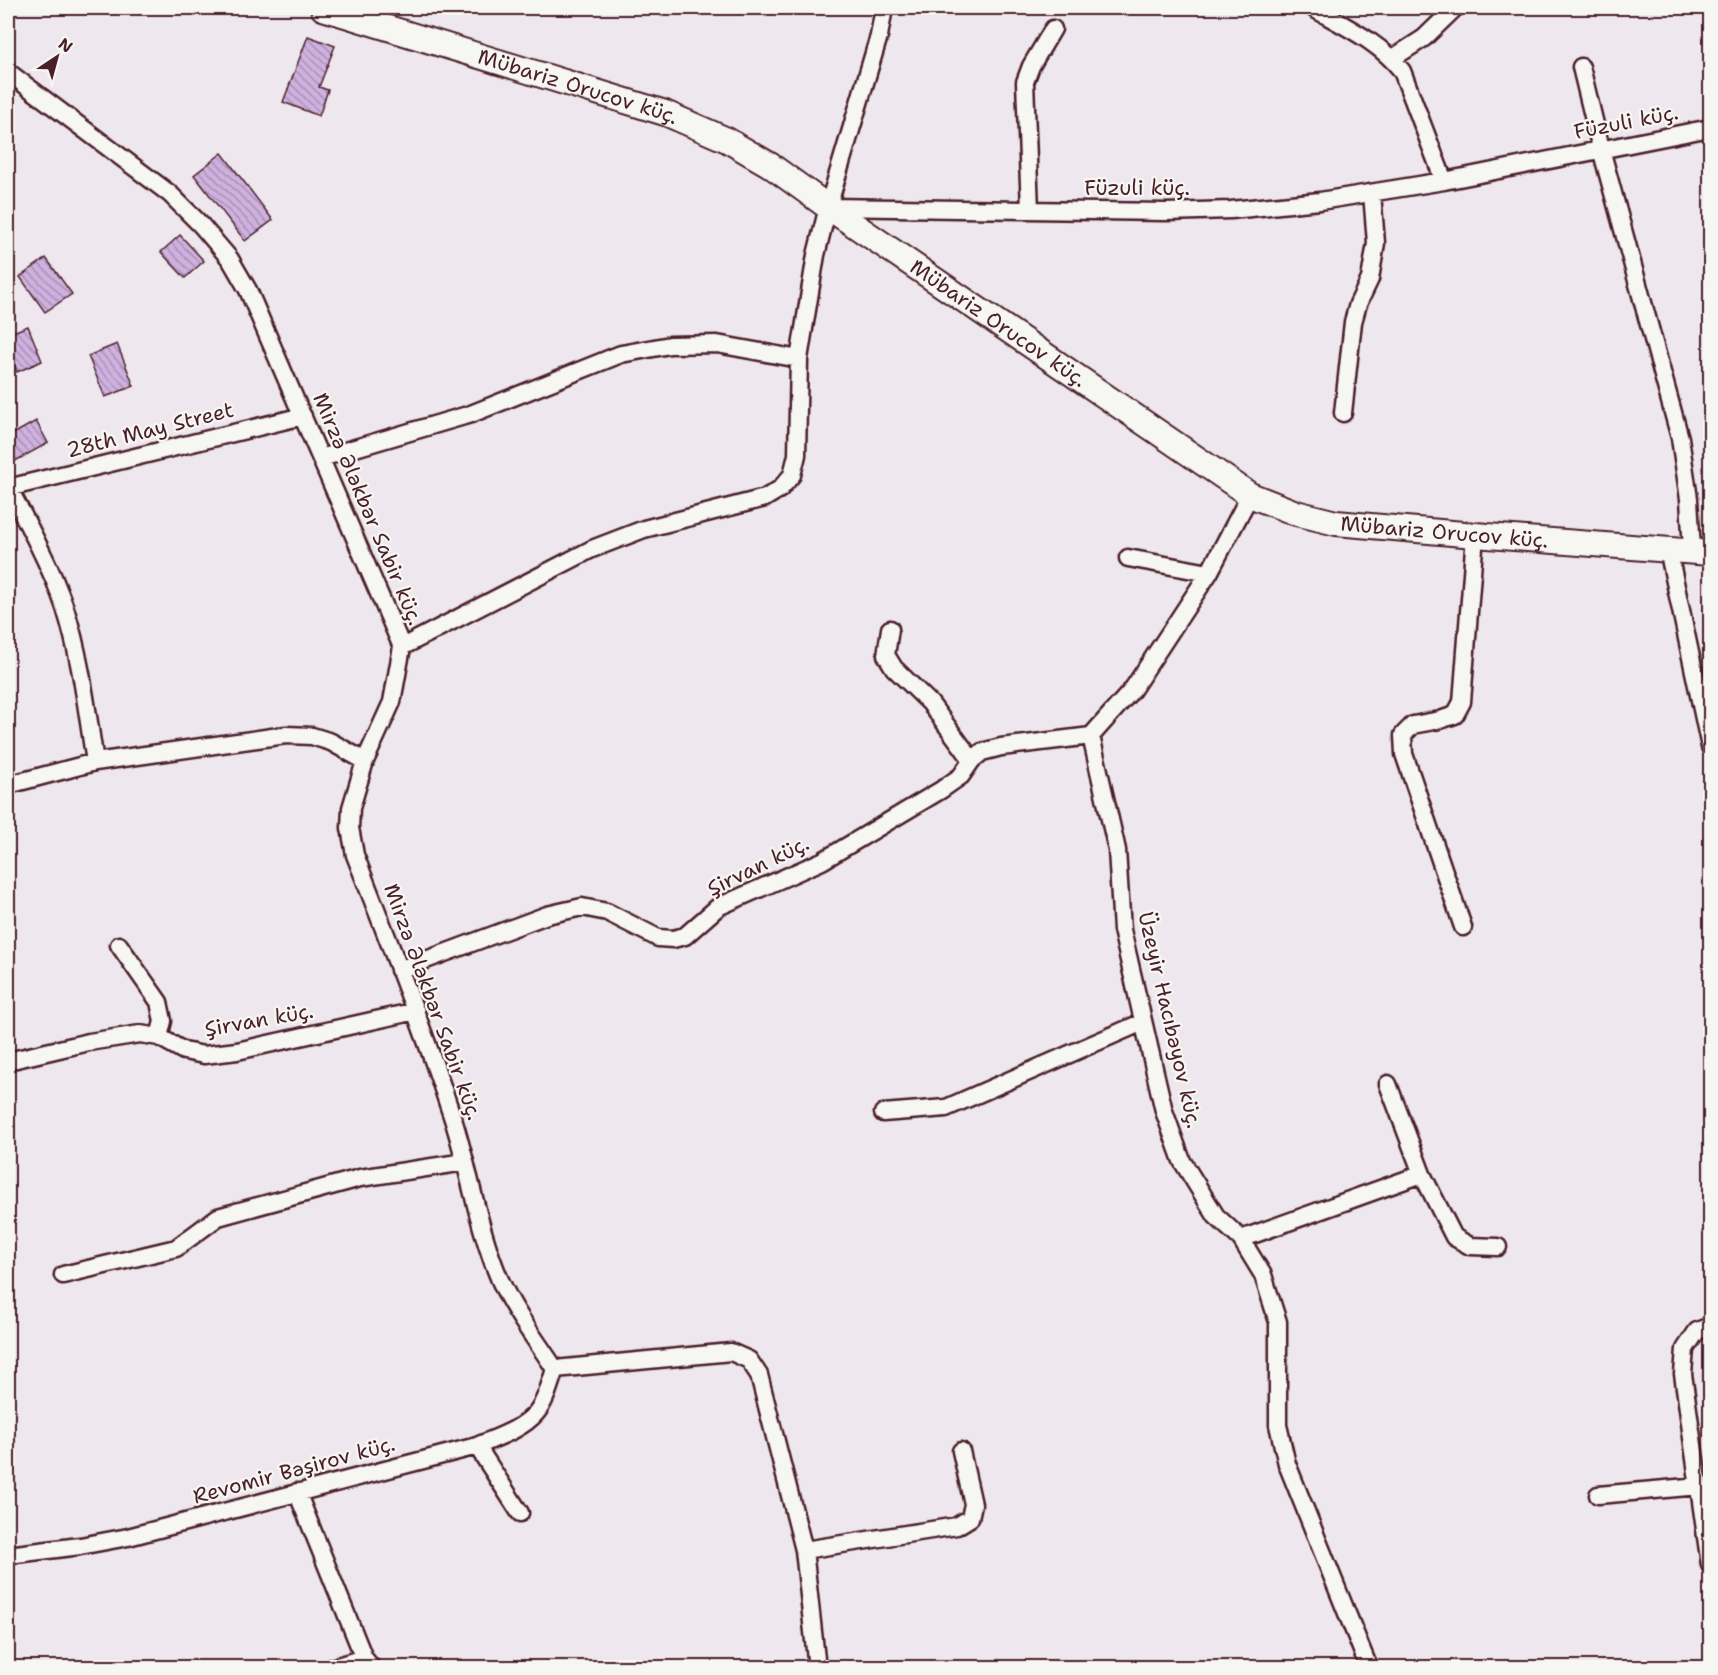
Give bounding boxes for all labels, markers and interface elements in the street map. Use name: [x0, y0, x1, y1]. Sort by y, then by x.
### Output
north arrow: [27, 27, 87, 87]
text: N: [54, 33, 77, 57]
street label: Mübariz Orucov küç.: [475, 42, 683, 131]
street label: Füzuli küç.: [1571, 98, 1681, 146]
street label: Füzuli küç.: [1084, 174, 1190, 202]
street label: Mübariz Orucov küç.: [904, 253, 1092, 394]
street label: Mirzə Ələkbər Sabir küç.: [306, 389, 430, 629]
street label: 28th May Street: [63, 396, 237, 464]
street label: Mübariz Orucov küç.: [1339, 509, 1549, 555]
street label: Şirvan küç.: [702, 829, 814, 903]
street label: Mirzə Ələkbər Sabir küç.: [377, 880, 489, 1124]
street label: Üzeyir Hacıbəyov küç.: [1131, 909, 1209, 1131]
street label: Şirvan küç.: [202, 997, 316, 1043]
street label: Revomir Bəşirov küç.: [190, 1430, 398, 1510]

